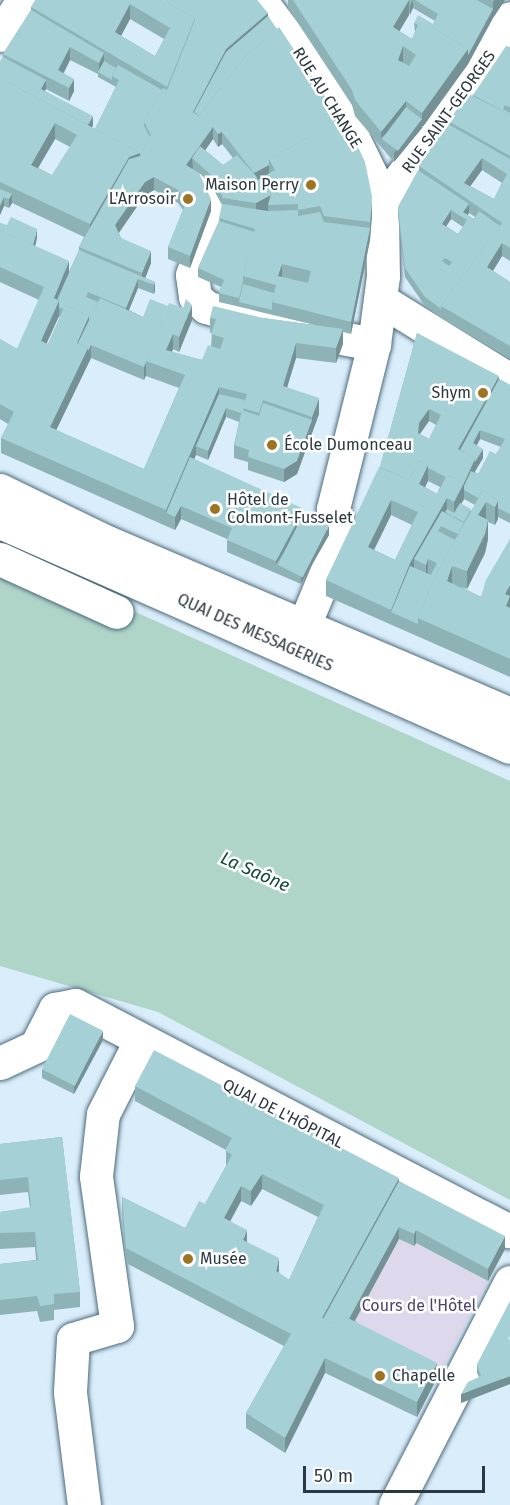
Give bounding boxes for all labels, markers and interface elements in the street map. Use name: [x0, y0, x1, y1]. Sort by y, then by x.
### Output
street label: RUE AU CHANGE: [288, 44, 366, 152]
street label: RUE SAINT-GEORGES: [398, 47, 500, 177]
place label: Maison Perry: [205, 175, 299, 195]
marker: Maison Perry: [304, 178, 318, 192]
place label: L'Arrosoir: [109, 189, 176, 209]
marker: L'Arrosoir: [181, 192, 195, 206]
place label: Shym: [431, 383, 471, 403]
marker: Shym: [476, 386, 490, 400]
place label: École Dumonceau: [284, 435, 412, 455]
marker: École Dumonceau: [265, 438, 279, 452]
place label: Hôtel de Colmont-Fusselet: [227, 490, 353, 528]
marker: Hôtel de Colmont-Fusselet: [208, 502, 222, 516]
street label: QUAI DES MESSAGERIES: [174, 590, 336, 676]
water label: La Saône: [217, 847, 293, 897]
street label: QUAI DE L'HÔPITAL: [219, 1075, 347, 1153]
place label: Musée: [200, 1249, 247, 1269]
marker: Musée: [181, 1252, 195, 1266]
park label: Cours de l'Hôtel: [362, 1296, 476, 1316]
place label: Chapelle: [392, 1366, 455, 1386]
marker: Chapelle: [373, 1369, 387, 1383]
scale bar: [306, 1454, 488, 1492]
text: 50 m: [314, 1465, 353, 1487]

